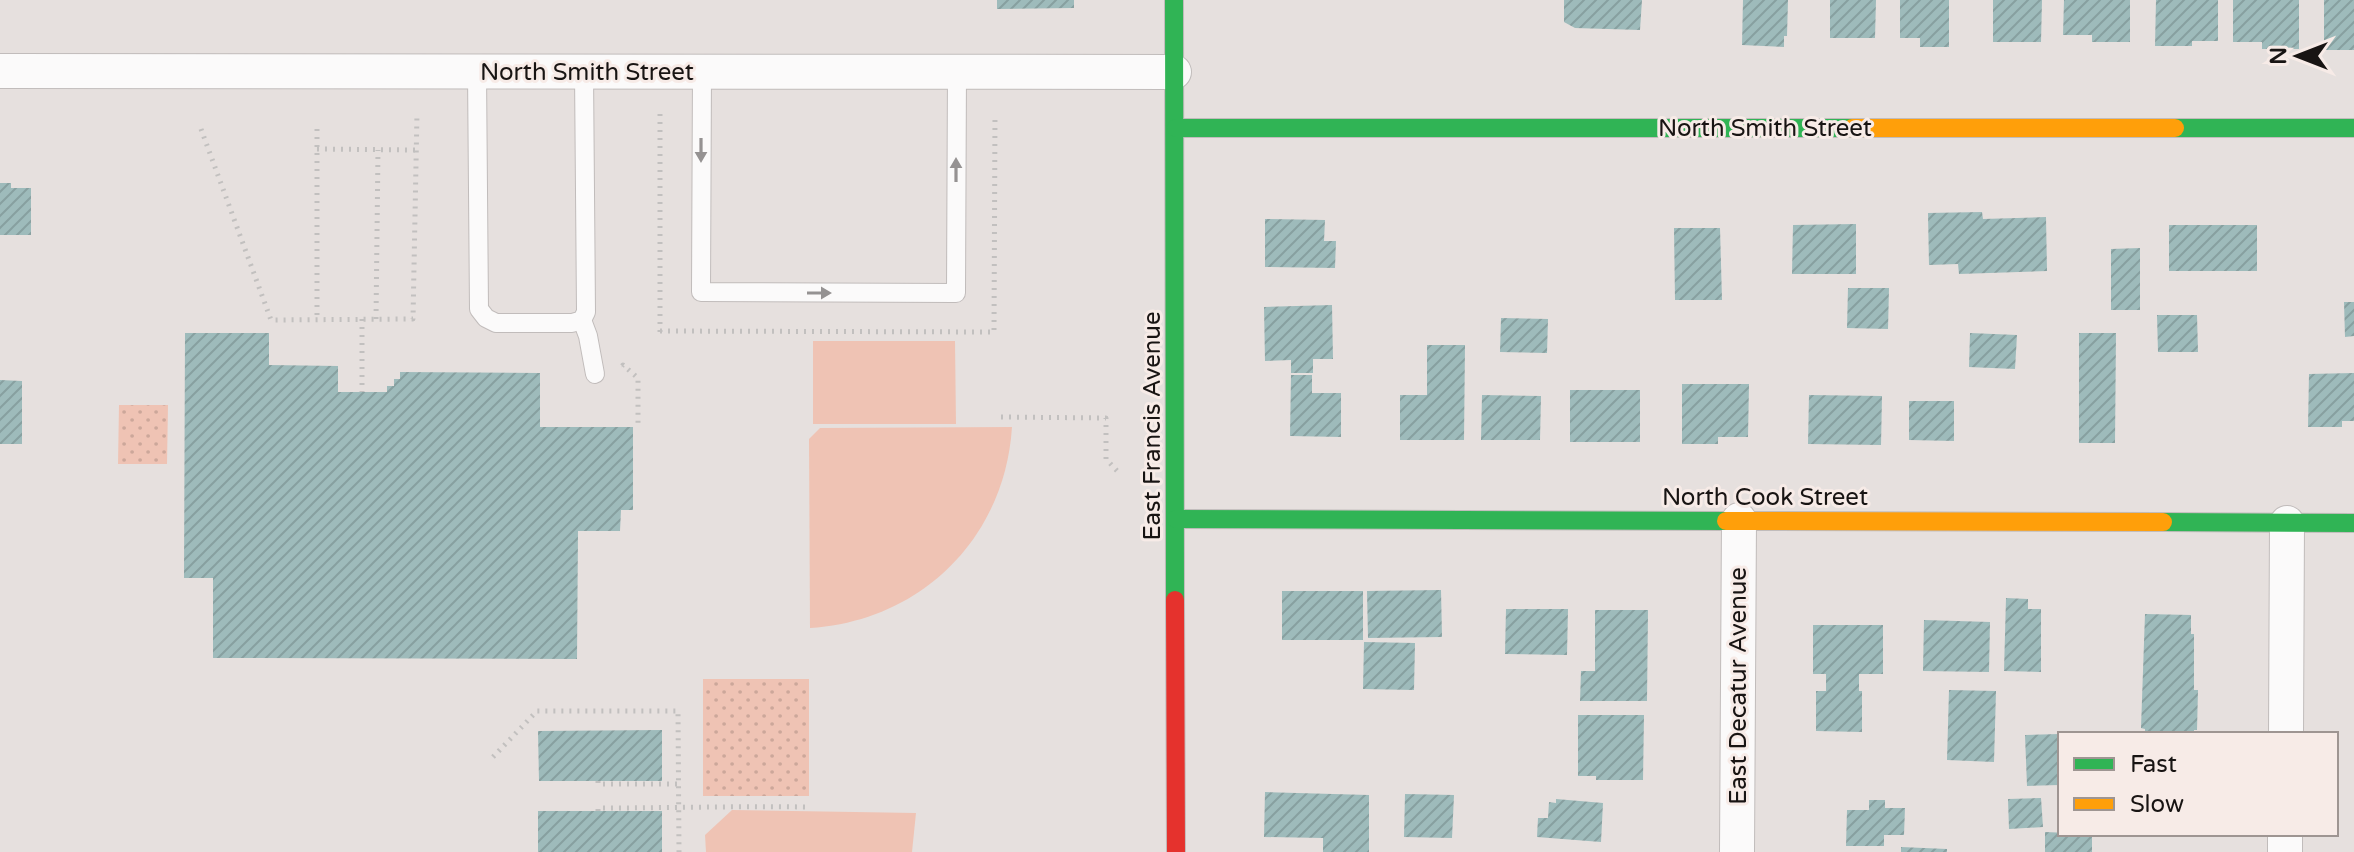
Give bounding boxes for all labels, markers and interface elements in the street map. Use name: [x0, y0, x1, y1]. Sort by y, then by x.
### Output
north arrow: [2258, 16, 2338, 96]
text: N: [2266, 47, 2292, 65]
street label: North Smith Street: [480, 58, 694, 87]
street label: North Smith Street: [1658, 114, 1872, 143]
one-way arrow: [695, 138, 707, 163]
one-way arrow: [950, 157, 963, 182]
one-way arrow: [807, 286, 832, 299]
street label: East Francis Avenue: [1138, 311, 1167, 541]
street label: North Cook Street: [1662, 483, 1868, 512]
street label: East Decatur Avenue: [1724, 567, 1753, 805]
legend: [2058, 732, 2338, 836]
text: Fast: [2130, 750, 2177, 779]
text: Slow: [2130, 790, 2184, 819]

